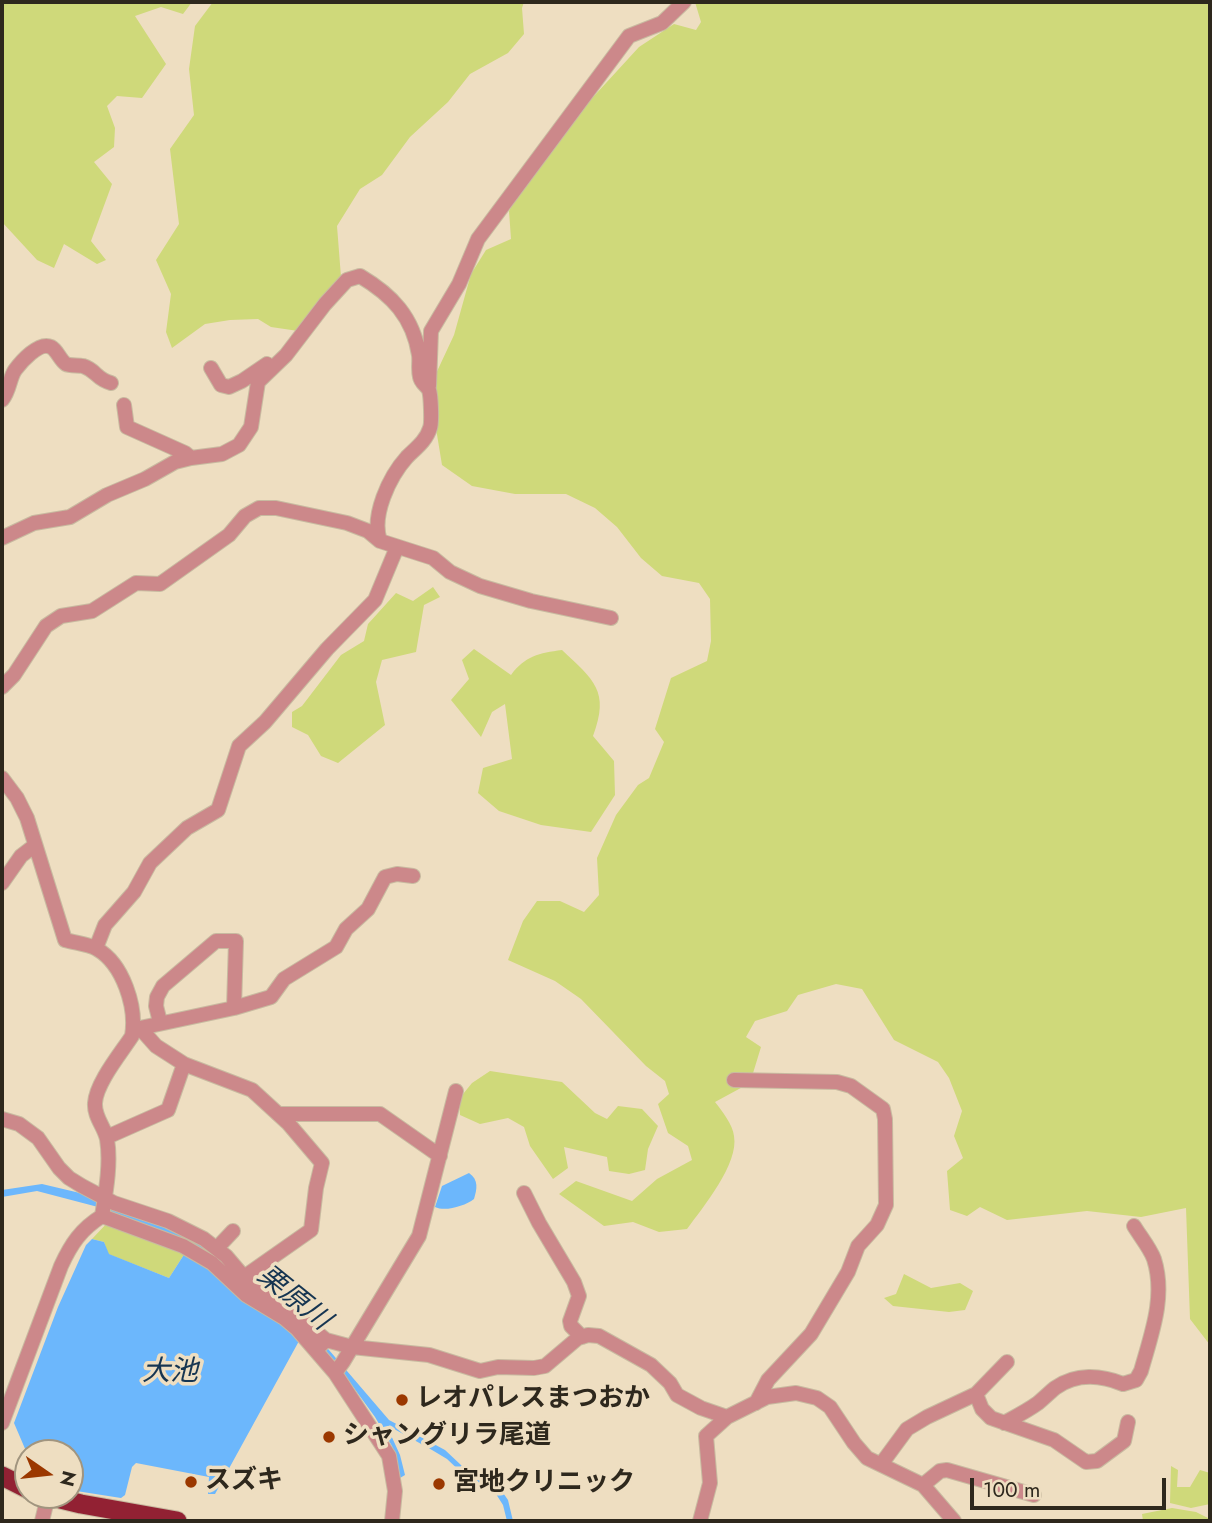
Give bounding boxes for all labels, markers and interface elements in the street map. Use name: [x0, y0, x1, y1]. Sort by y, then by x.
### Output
water label: 栗原川: [250, 1260, 336, 1338]
water label: 大池: [142, 1356, 198, 1390]
place label: レオパレスまつおか: [416, 1384, 650, 1416]
marker: レオパレスまつおか: [394, 1392, 410, 1408]
place label: シャングリラ尾道: [343, 1421, 551, 1453]
marker: シャングリラ尾道: [321, 1429, 337, 1445]
north arrow: [14, 1439, 84, 1509]
scale bar: [974, 1464, 1170, 1508]
place label: スズキ: [205, 1466, 283, 1498]
text: N: [53, 1468, 83, 1489]
place label: 宮地クリニック: [453, 1468, 635, 1500]
marker: スズキ: [183, 1474, 199, 1490]
text: 100 m: [983, 1475, 1040, 1505]
marker: 宮地クリニック: [431, 1476, 447, 1492]

